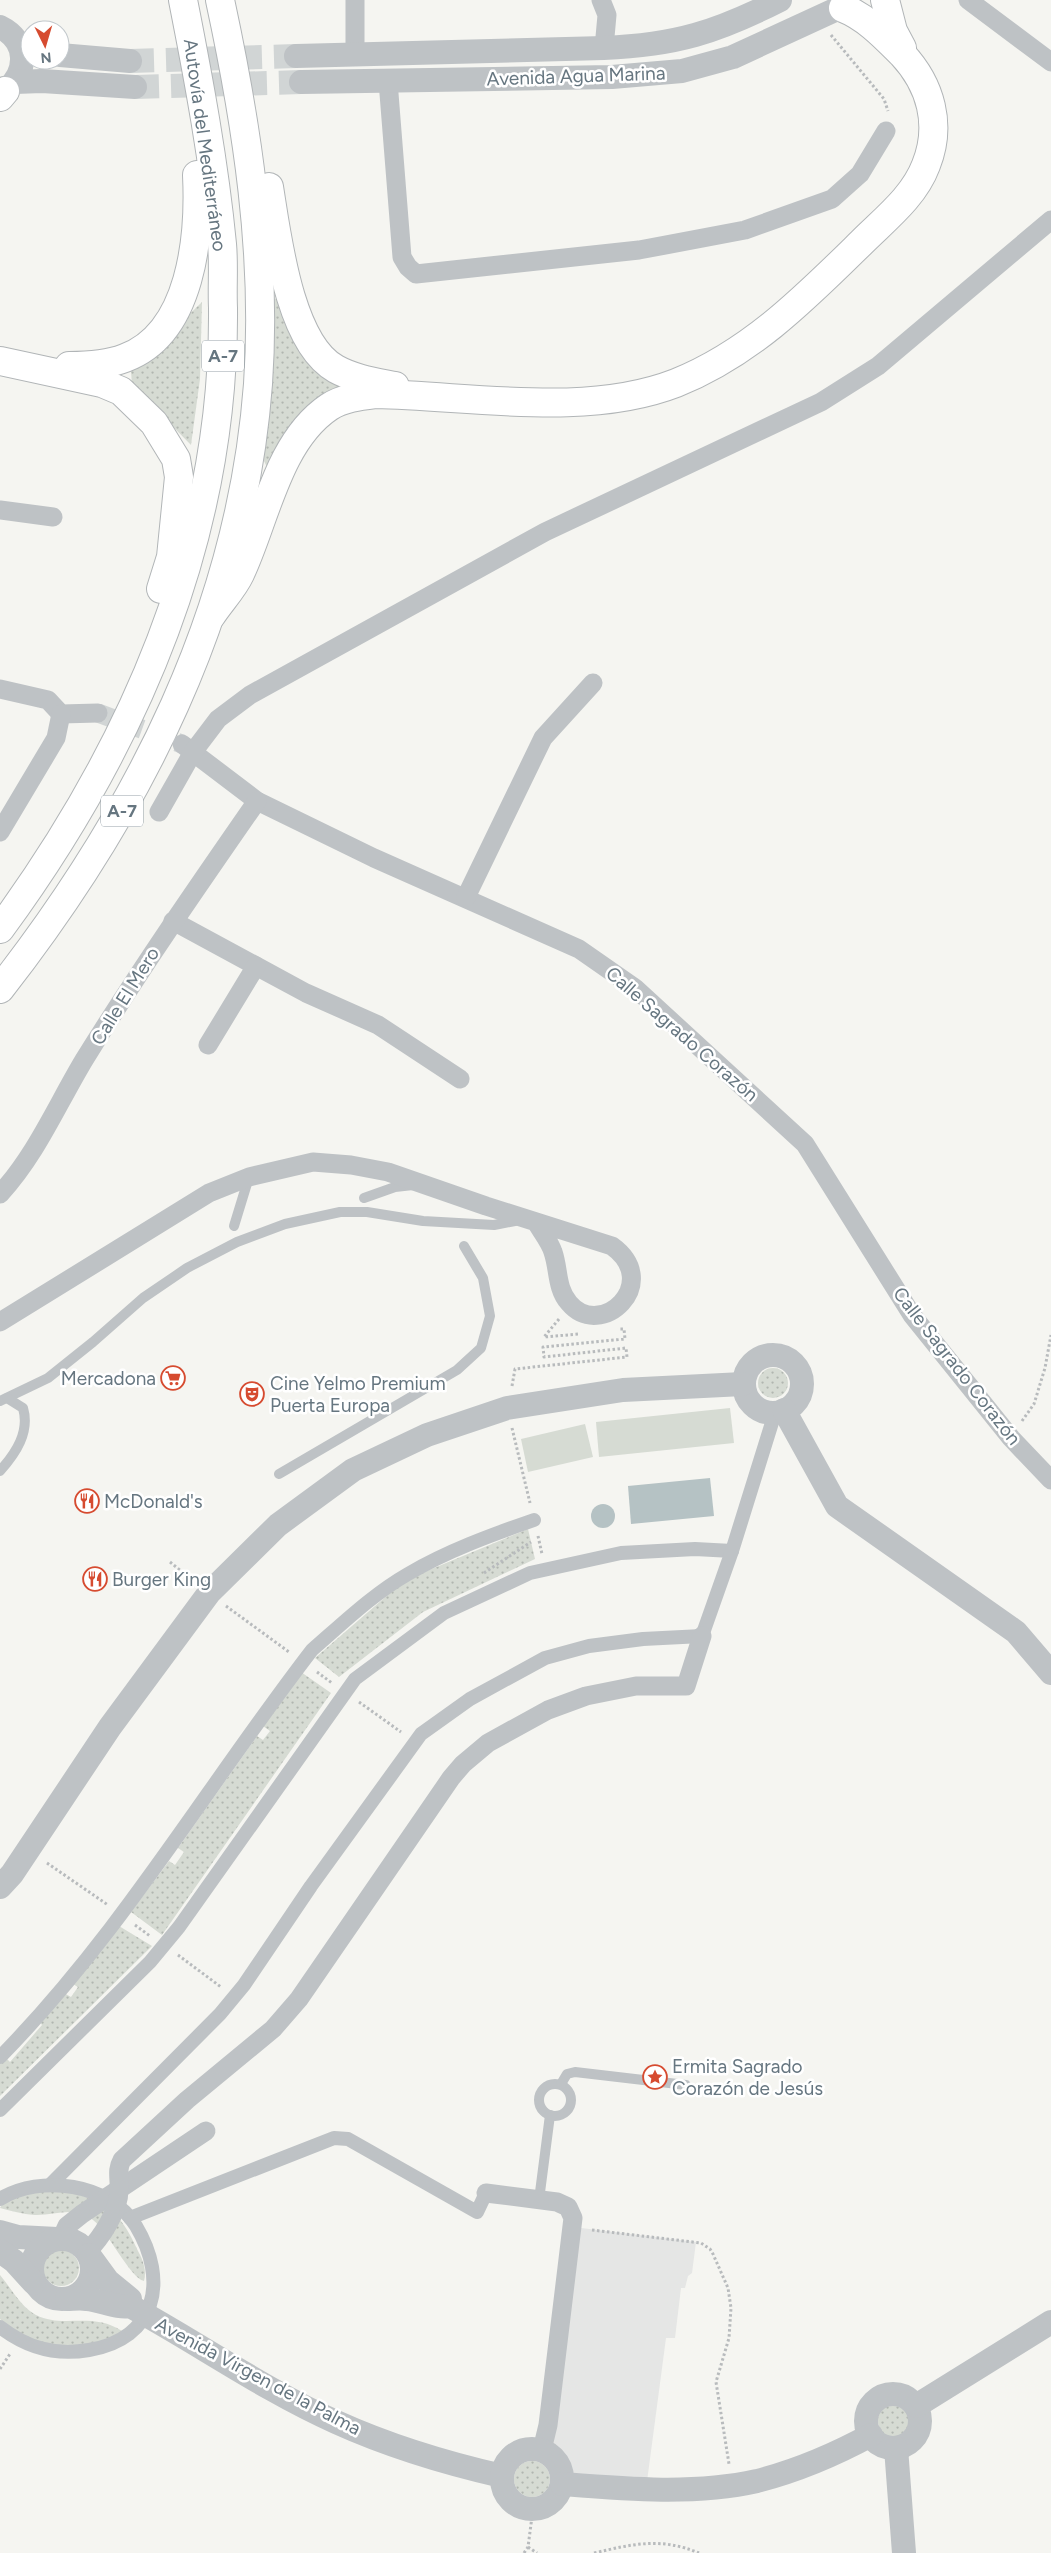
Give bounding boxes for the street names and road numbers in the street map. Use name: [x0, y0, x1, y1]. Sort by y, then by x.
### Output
street label: Autovía del Mediterráneo: [179, 37, 231, 253]
street label: Avenida Agua Marina: [486, 61, 666, 91]
road number: A-7: [202, 341, 244, 372]
road number: A-7: [101, 796, 143, 826]
street label: Calle El Mero: [86, 943, 164, 1049]
street label: Calle Sagrado Corazón: [601, 962, 763, 1106]
street label: Calle Sagrado Corazón: [888, 1282, 1026, 1450]
street label: Avenida Virgen de la Palma: [151, 2312, 365, 2440]

